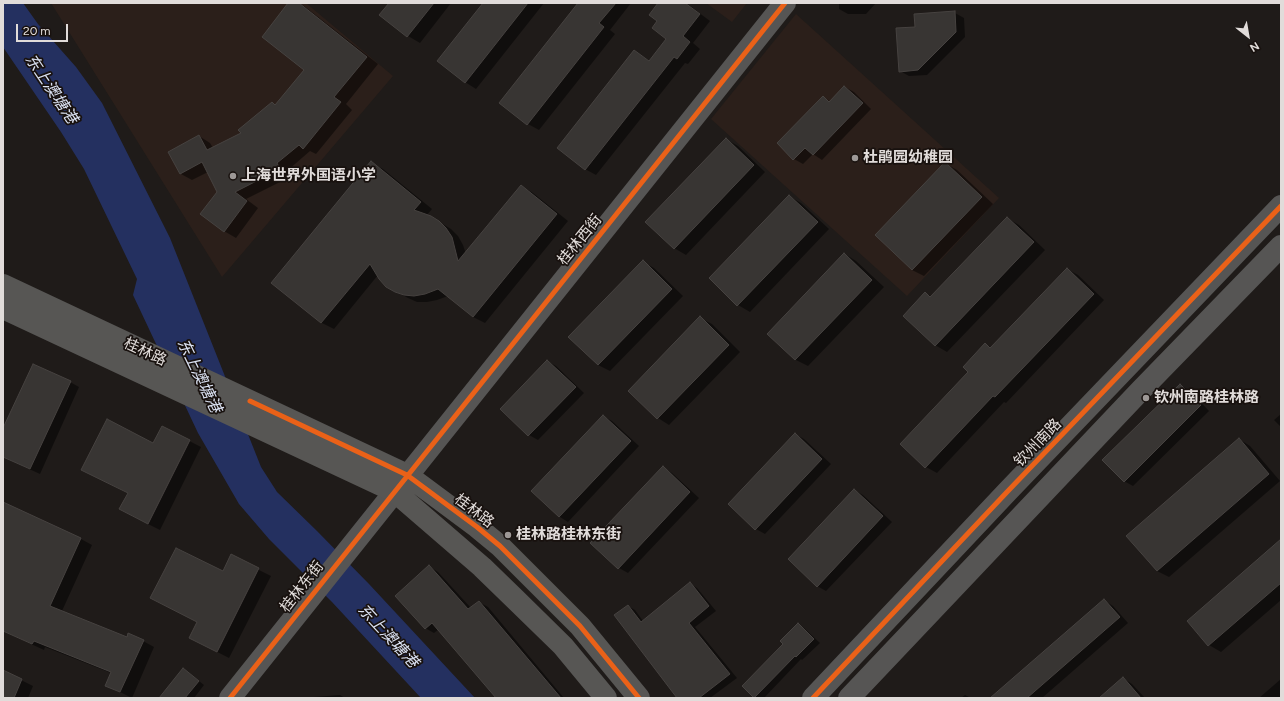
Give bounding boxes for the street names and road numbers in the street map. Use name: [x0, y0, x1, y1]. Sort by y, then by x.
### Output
street label: 桂林西街: [554, 211, 606, 269]
street label: 桂林路: [121, 334, 169, 370]
street label: 钦州南路: [1011, 415, 1065, 471]
street label: 桂林路: [451, 490, 497, 532]
street label: 桂林东街: [276, 558, 328, 616]

